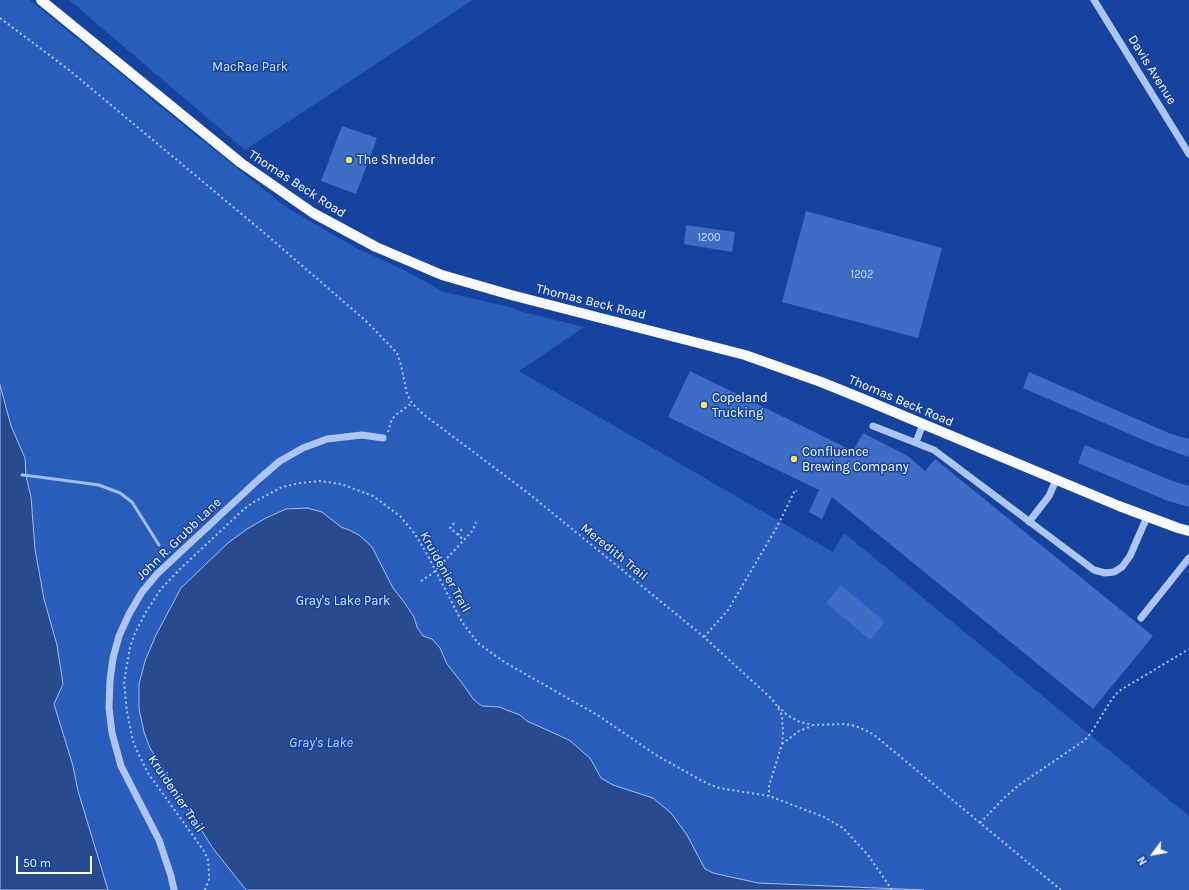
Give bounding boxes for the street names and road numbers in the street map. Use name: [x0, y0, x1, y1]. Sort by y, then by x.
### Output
street label: Davis Avenue: [1124, 32, 1180, 108]
street label: Thomas Beck Road: [246, 147, 348, 221]
street label: Thomas Beck Road: [535, 281, 647, 323]
street label: Thomas Beck Road: [846, 372, 956, 430]
street label: John R. Grubb Lane: [133, 495, 225, 583]
street label: Meredith Trail: [577, 520, 651, 584]
street label: Kruidenier Trail: [416, 529, 474, 615]
street label: Kruidenier Trail: [144, 752, 208, 836]

